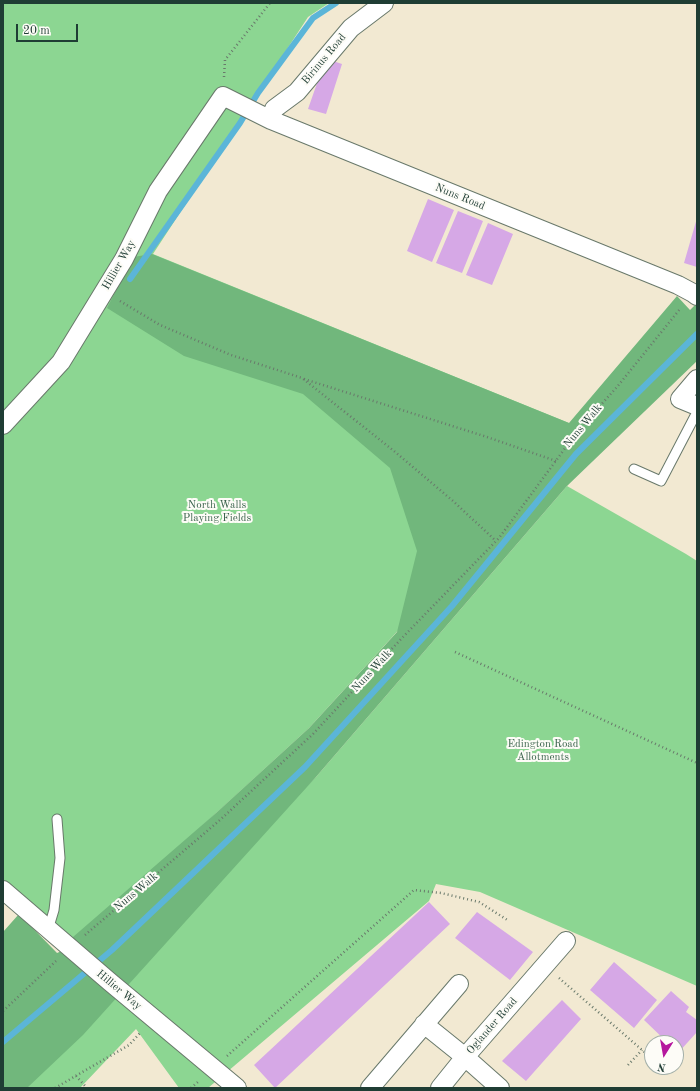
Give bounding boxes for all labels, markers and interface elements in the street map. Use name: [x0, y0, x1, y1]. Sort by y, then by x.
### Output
scale bar: [18, 16, 80, 42]
text: 20 m: [23, 25, 50, 37]
street label: Birinus Road: [299, 31, 349, 87]
street label: Nuns Road: [433, 181, 487, 213]
street label: Hillier Way: [99, 238, 139, 292]
street label: Nuns Walk: [561, 401, 605, 451]
park label: North Walls Playing Fields: [183, 498, 251, 524]
street label: Nuns Walk: [349, 647, 395, 695]
park label: Edington Road Allotments: [507, 737, 579, 763]
street label: Nuns Walk: [111, 870, 161, 914]
street label: Hillier Way: [94, 967, 144, 1013]
street label: Oglander Road: [464, 995, 520, 1057]
north arrow: [644, 1035, 684, 1075]
text: N: [657, 1060, 667, 1072]

